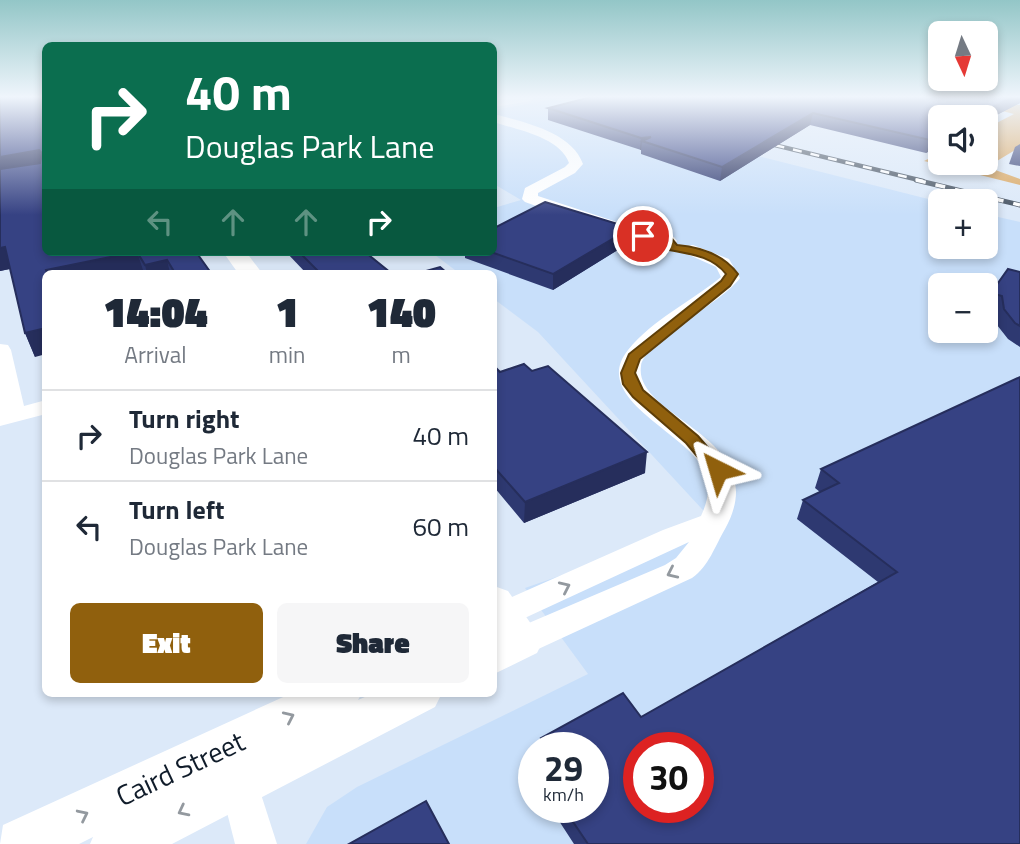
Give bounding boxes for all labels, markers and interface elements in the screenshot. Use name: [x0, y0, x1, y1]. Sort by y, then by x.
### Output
north arrow: [928, 21, 998, 91]
map controls: [928, 21, 998, 343]
text: 40 m: [185, 54, 292, 129]
icon: right: [70, 70, 161, 161]
button: sound: [928, 105, 998, 175]
text: Douglas Park Lane: [185, 122, 434, 170]
button: +: [928, 189, 998, 259]
icon: left: [141, 203, 179, 241]
icon: ahead: [214, 203, 252, 241]
icon: ahead: [287, 203, 325, 241]
icon: right: [360, 203, 398, 241]
pin: [613, 206, 673, 266]
icon: arrive: [624, 217, 662, 255]
button: −: [928, 273, 998, 343]
text: 14:04: [103, 279, 208, 343]
text: 1: [276, 279, 299, 343]
text: 140: [367, 279, 436, 343]
text: Arrival: [124, 337, 187, 372]
text: min: [269, 337, 305, 372]
text: m: [392, 337, 411, 372]
text: Turn right: [129, 399, 240, 438]
text: 40 m: [412, 416, 469, 455]
icon: right: [70, 417, 108, 455]
position arrow: [681, 433, 755, 507]
text: Douglas Park Lane: [129, 438, 308, 473]
text: Turn left: [129, 490, 224, 529]
text: 60 m: [412, 507, 469, 546]
icon: left: [70, 508, 108, 546]
text: Douglas Park Lane: [129, 529, 308, 564]
one-way arrow: [667, 565, 679, 579]
one-way arrow: [558, 581, 570, 595]
button: Exit: [70, 603, 263, 683]
button: Share: [277, 603, 469, 683]
one-way arrow: [282, 711, 294, 725]
street label: Caird Street: [108, 719, 252, 817]
speed limit sign: 30: [623, 732, 714, 823]
text: 29: [544, 741, 583, 795]
text: km/h: [543, 781, 584, 808]
one-way arrow: [178, 803, 190, 817]
one-way arrow: [76, 809, 88, 823]

